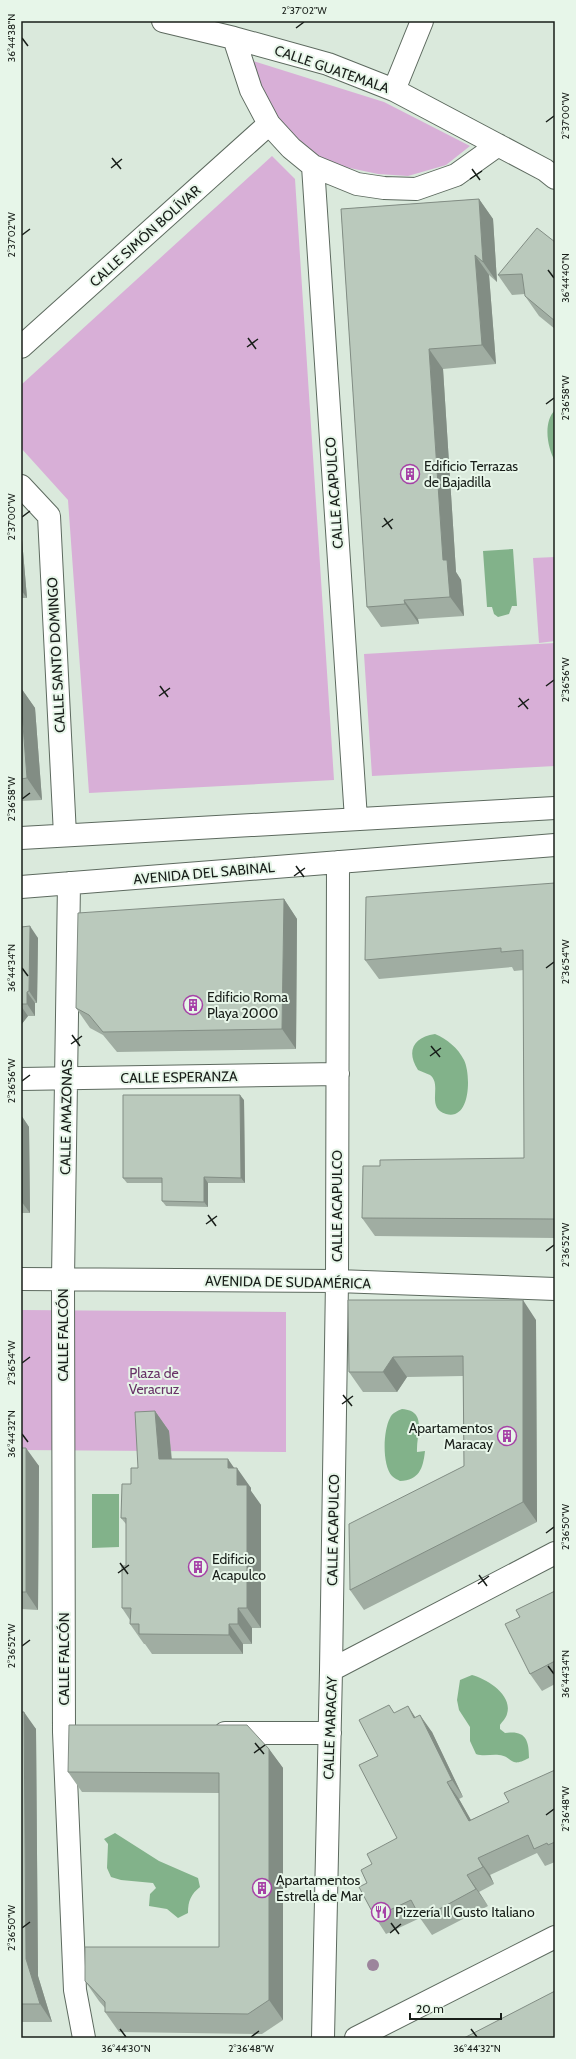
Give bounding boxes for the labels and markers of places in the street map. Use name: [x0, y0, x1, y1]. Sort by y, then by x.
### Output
place label: Edificio Terrazas de Bajadilla: [424, 457, 518, 491]
building icon: Edificio Terrazas de Bajadilla: [399, 463, 421, 485]
place label: Edificio Roma Playa 2000: [207, 988, 288, 1022]
building icon: Edificio Roma Playa 2000: [182, 994, 204, 1016]
place label: Apartamentos Maracay: [409, 1419, 493, 1453]
building icon: Apartamentos Maracay: [496, 1425, 518, 1447]
place label: Edificio Acapulco: [212, 1550, 266, 1584]
building icon: Edificio Acapulco: [187, 1556, 209, 1578]
place label: Apartamentos Estrella de Mar: [276, 1871, 363, 1905]
building icon: Apartamentos Estrella de Mar: [251, 1877, 273, 1899]
restaurant icon: Pizzería Il Gusto Italiano: [370, 1901, 392, 1923]
place label: Pizzería Il Gusto Italiano: [395, 1903, 535, 1921]

